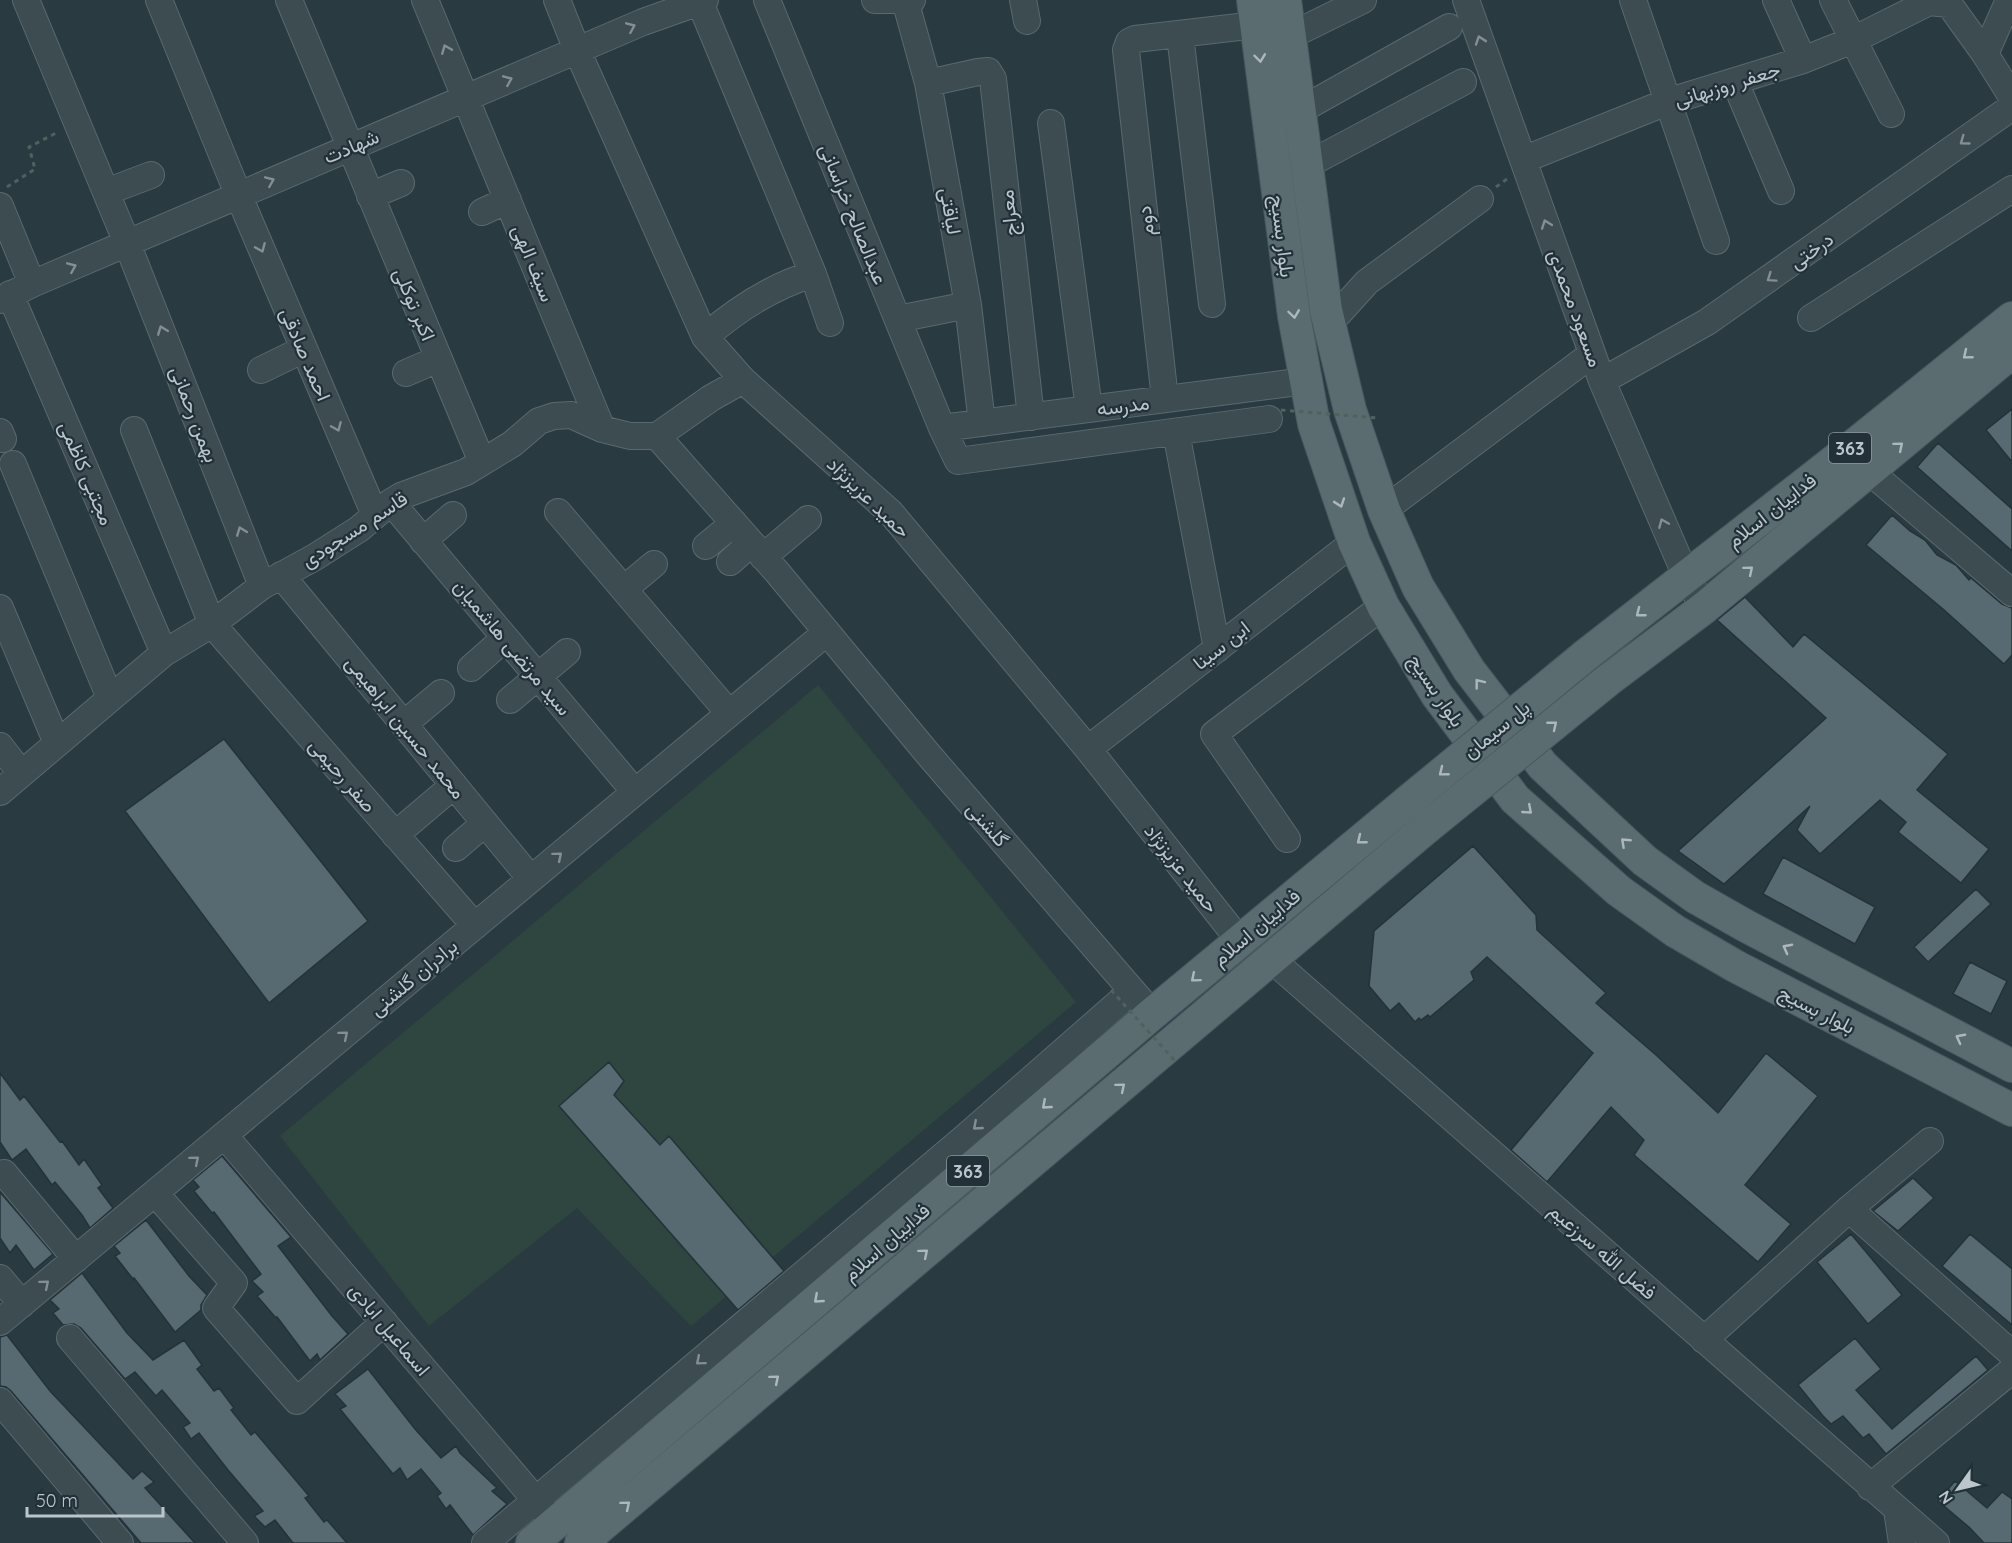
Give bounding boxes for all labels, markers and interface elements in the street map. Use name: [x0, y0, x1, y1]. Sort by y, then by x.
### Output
one-way arrow: [624, 22, 635, 34]
one-way arrow: [1475, 35, 1488, 46]
one-way arrow: [441, 44, 453, 55]
one-way arrow: [1253, 53, 1266, 63]
street label: جعفر روزبهانی: [1671, 56, 1783, 113]
one-way arrow: [501, 75, 512, 87]
street label: شهادت: [319, 123, 383, 170]
one-way arrow: [1960, 134, 1971, 145]
street label: عبدالصالح خراسانی: [812, 140, 894, 289]
one-way arrow: [264, 176, 275, 188]
street label: لیاقتی: [935, 185, 967, 237]
street label: معراج: [993, 188, 1025, 237]
street label: بلوار بسیج: [1264, 193, 1300, 279]
street label: دوم: [1131, 204, 1160, 237]
one-way arrow: [1540, 219, 1553, 230]
street label: سیف الهی: [506, 221, 561, 306]
street label: درختی: [1784, 226, 1839, 275]
one-way arrow: [254, 242, 266, 253]
street label: مسعود محمدی: [1542, 246, 1609, 371]
one-way arrow: [66, 262, 77, 274]
street label: اکبر توکلی: [388, 264, 442, 345]
one-way arrow: [1767, 271, 1778, 282]
street label: احمد صادقی: [275, 303, 337, 405]
one-way arrow: [1287, 309, 1299, 318]
one-way arrow: [157, 325, 169, 336]
one-way arrow: [1963, 348, 1974, 359]
street label: بهمن رحمانی: [164, 362, 225, 466]
street label: مدرسه: [1095, 389, 1151, 422]
street label: مجتبی کاظمی: [54, 417, 120, 529]
one-way arrow: [330, 421, 342, 432]
road number: 363: [1829, 433, 1871, 463]
one-way arrow: [1892, 442, 1903, 453]
street label: حمید عزیزنژاد: [821, 451, 916, 544]
street label: فداییان اسلام: [1721, 467, 1822, 554]
street label: قاسم مسجودی: [296, 485, 413, 574]
one-way arrow: [1333, 497, 1346, 508]
one-way arrow: [1658, 518, 1670, 529]
one-way arrow: [236, 526, 248, 537]
one-way arrow: [1742, 567, 1753, 578]
street label: سید مرتضی هاشمیان: [448, 574, 577, 721]
one-way arrow: [1636, 605, 1647, 616]
street label: ابن سینا: [1188, 615, 1254, 675]
street label: بلوار بسیج: [1402, 649, 1471, 733]
street label: محمد حسین ابراهیمی: [340, 650, 472, 804]
one-way arrow: [1476, 679, 1487, 690]
street label: پل سیمان: [1457, 694, 1536, 765]
one-way arrow: [1546, 721, 1557, 732]
street label: صفر رحیمی: [303, 733, 382, 818]
one-way arrow: [1439, 765, 1450, 776]
street label: گلشنی: [962, 796, 1015, 852]
one-way arrow: [1521, 803, 1531, 814]
street label: حمید عزیزنژاد: [1139, 818, 1225, 918]
one-way arrow: [1356, 833, 1367, 844]
one-way arrow: [1621, 838, 1631, 849]
one-way arrow: [552, 852, 563, 863]
street label: فداییان اسلام: [1207, 883, 1306, 972]
street label: برادران گلشنی: [364, 933, 463, 1022]
one-way arrow: [1783, 944, 1794, 955]
one-way arrow: [1191, 971, 1202, 982]
street label: بلوار بسیج: [1773, 979, 1860, 1041]
one-way arrow: [337, 1031, 348, 1042]
one-way arrow: [1955, 1034, 1966, 1046]
one-way arrow: [1114, 1083, 1125, 1094]
one-way arrow: [1042, 1097, 1053, 1108]
one-way arrow: [974, 1119, 984, 1130]
one-way arrow: [188, 1156, 199, 1167]
road number: 363: [947, 1156, 989, 1186]
street label: فداییان اسلام: [837, 1197, 935, 1287]
street label: فضل الله سرزعیم: [1543, 1197, 1662, 1305]
one-way arrow: [917, 1249, 928, 1260]
street label: اسماعیل ابادی: [344, 1277, 436, 1381]
one-way arrow: [38, 1281, 49, 1292]
one-way arrow: [814, 1292, 825, 1303]
one-way arrow: [696, 1353, 707, 1364]
one-way arrow: [768, 1375, 779, 1386]
north arrow: [1928, 1459, 1988, 1519]
scale bar: [27, 1480, 164, 1518]
text: N: [1934, 1487, 1957, 1508]
text: 50 m: [36, 1489, 78, 1512]
one-way arrow: [619, 1501, 630, 1512]

